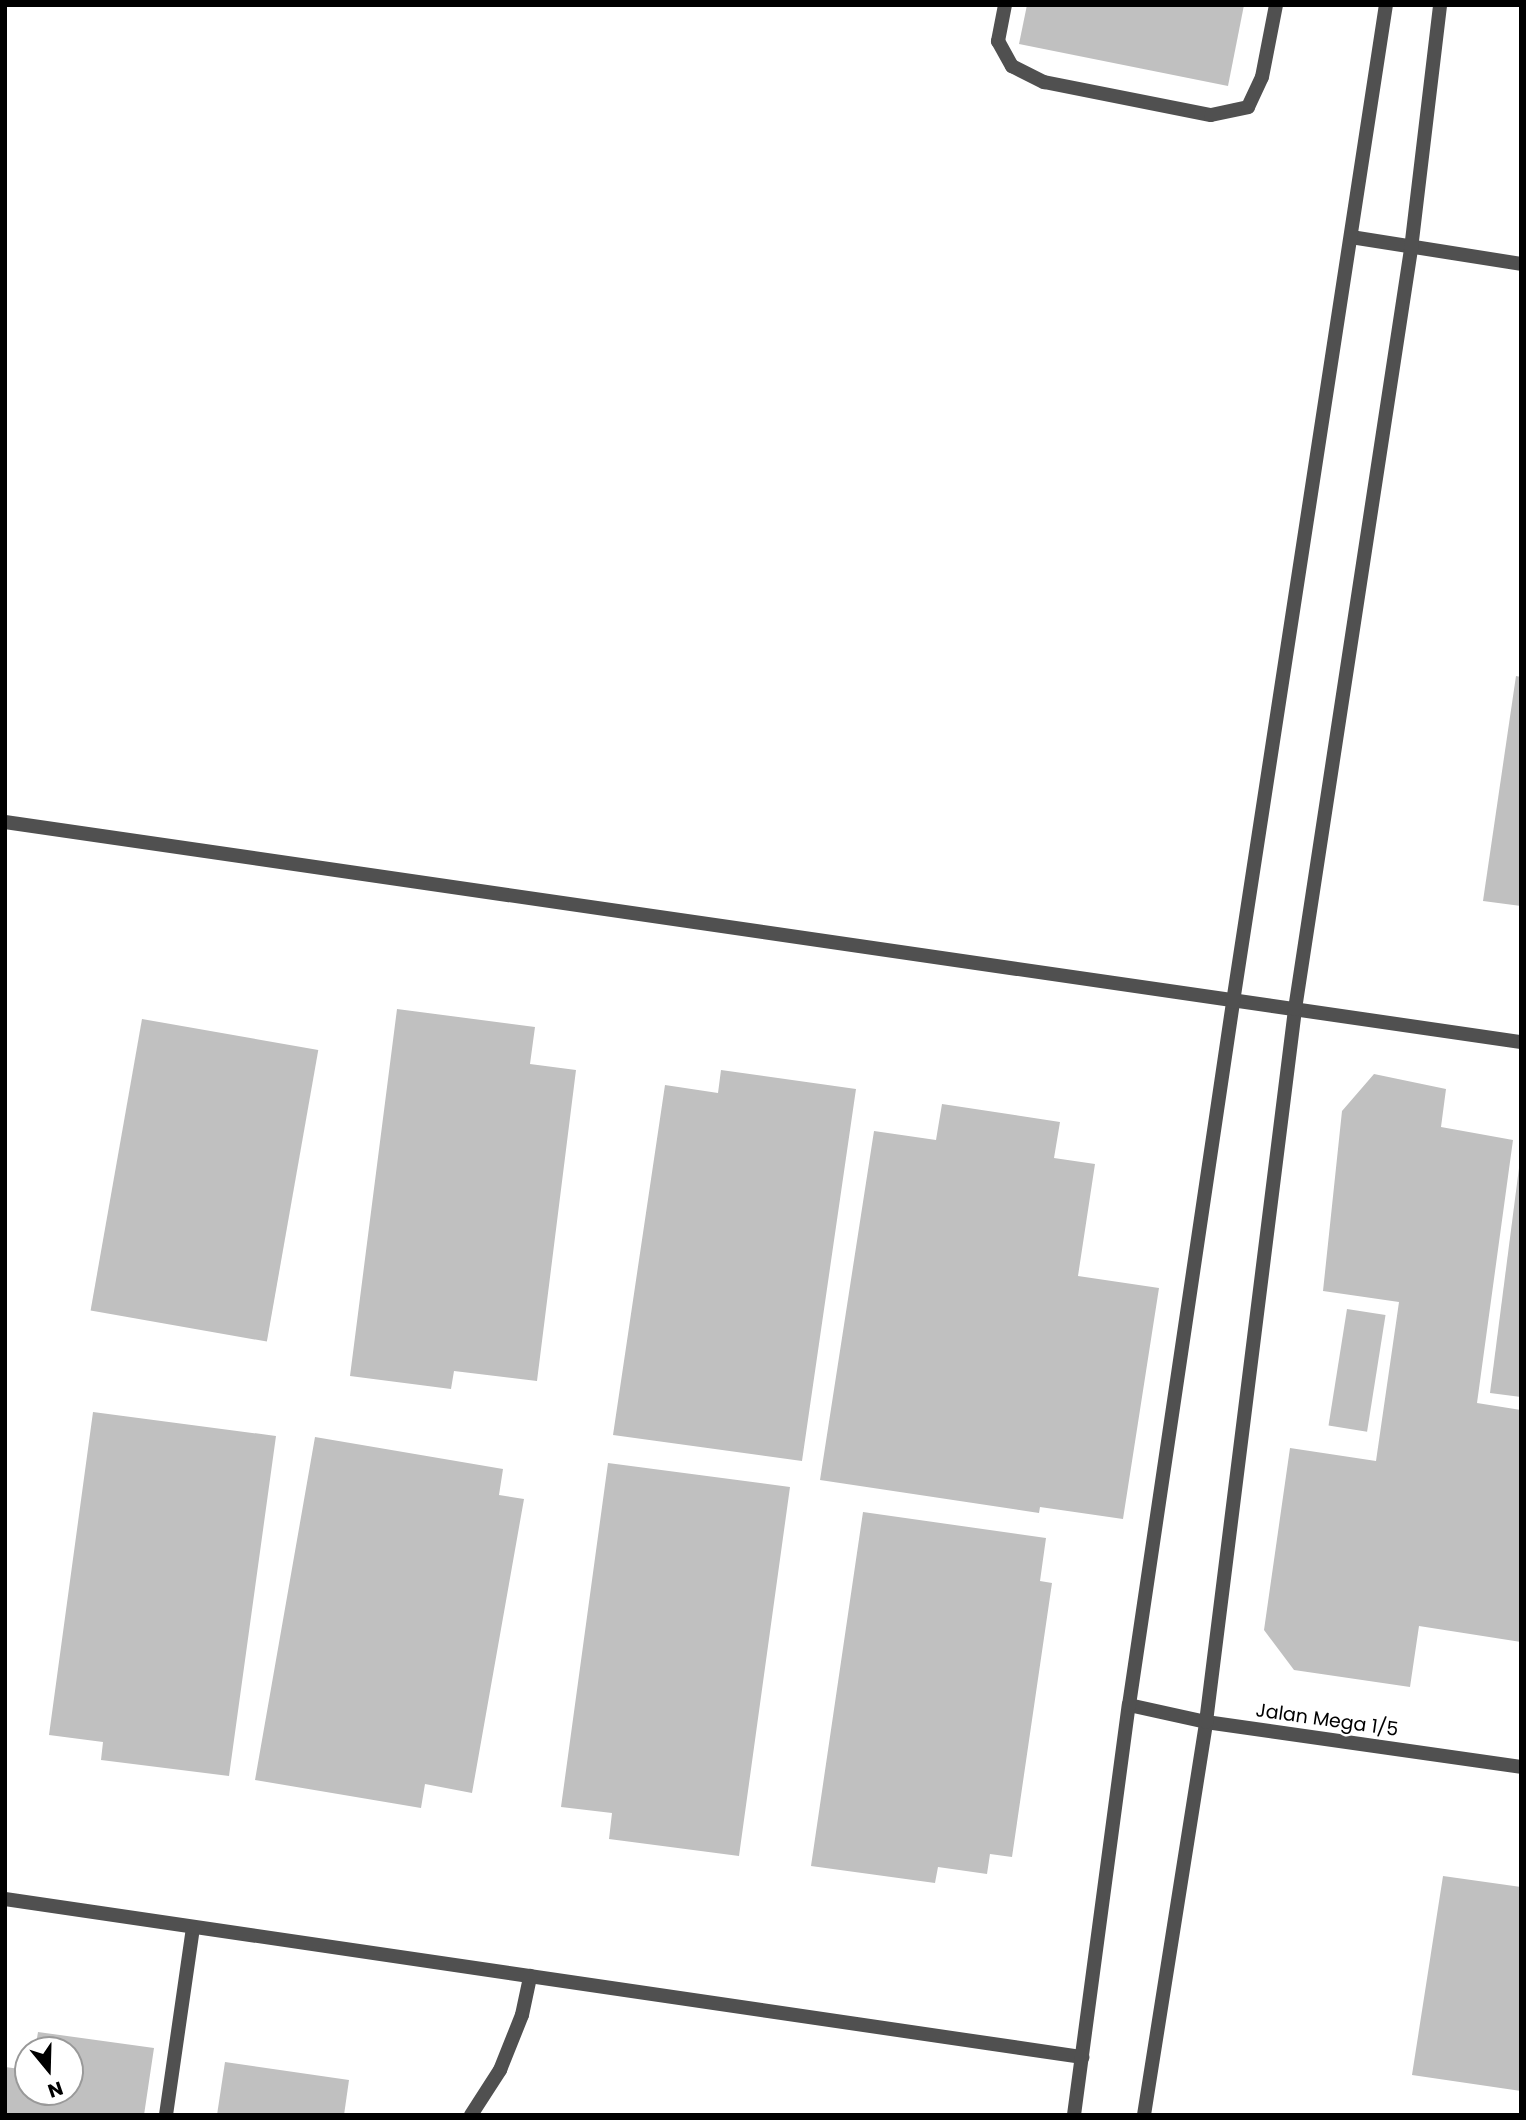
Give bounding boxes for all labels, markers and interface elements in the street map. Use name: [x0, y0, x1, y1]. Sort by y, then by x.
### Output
street label: Jalan Mega 1/5: [1254, 1699, 1400, 1741]
north arrow: [14, 2036, 84, 2106]
text: N: [44, 2074, 67, 2105]

